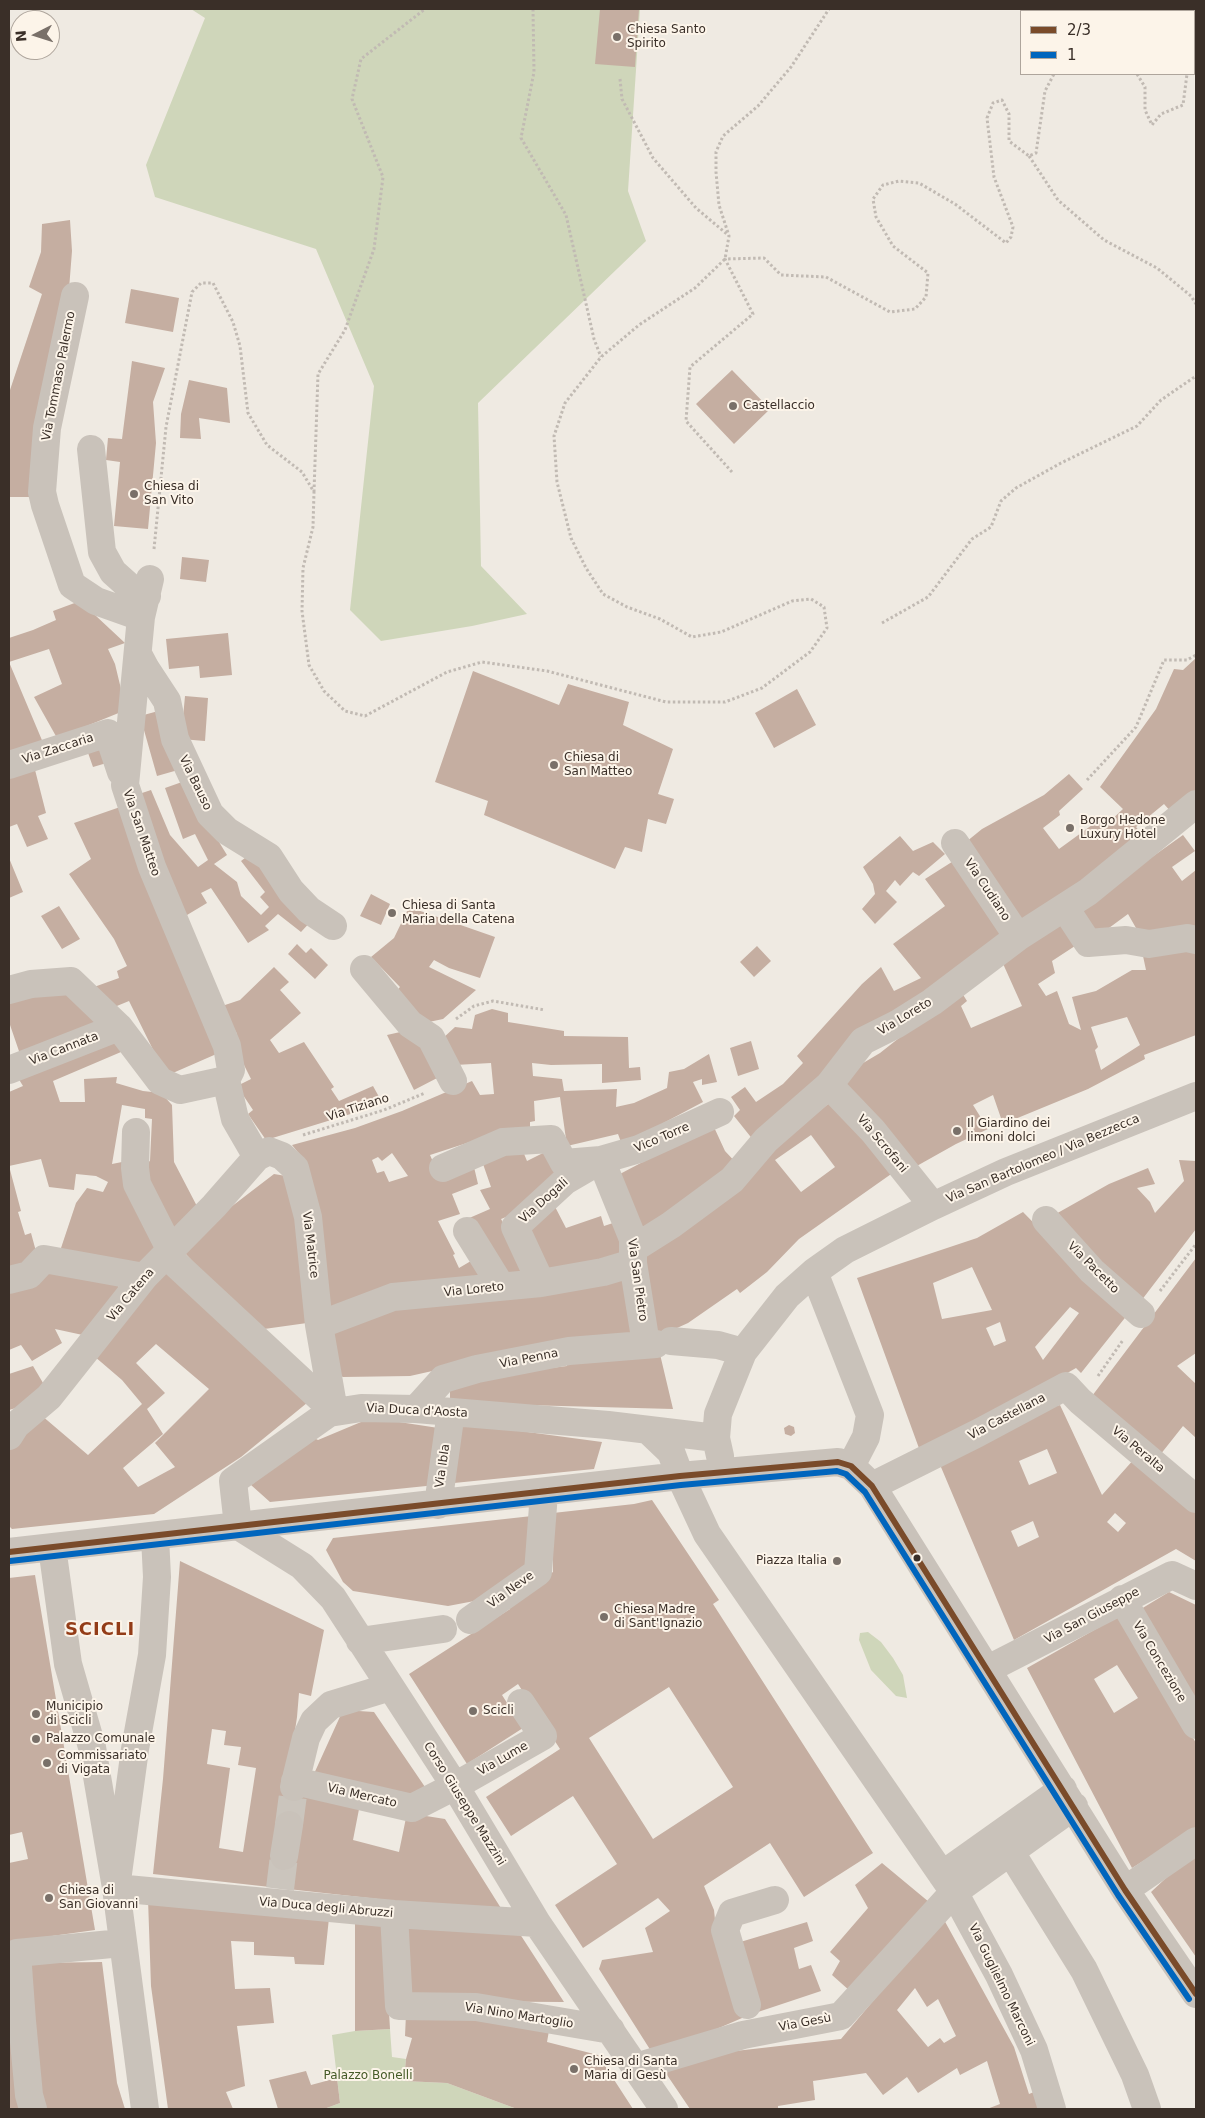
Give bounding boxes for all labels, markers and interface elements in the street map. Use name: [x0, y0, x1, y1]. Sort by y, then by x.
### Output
north arrow: [10, 10, 60, 60]
legend: [1020, 10, 1195, 75]
text: 2/3: [1067, 21, 1091, 39]
place label: Chiesa Santo Spirito: [627, 23, 706, 51]
text: N: [13, 30, 30, 43]
marker: Chiesa Santo Spirito: [611, 31, 623, 43]
text: 1: [1067, 46, 1077, 64]
street label: Via Tommaso Palermo: [39, 310, 79, 442]
place label: Castellaccio: [743, 399, 815, 413]
marker: Castellaccio: [727, 400, 739, 412]
place label: Chiesa di San Vito: [144, 480, 199, 508]
marker: Chiesa di San Vito: [128, 488, 140, 500]
street label: Via Zaccaria: [20, 731, 96, 767]
place label: Chiesa di San Matteo: [564, 751, 632, 779]
street label: Via Bauso: [176, 753, 214, 813]
marker: Chiesa di San Matteo: [548, 759, 560, 771]
street label: Via San Matteo: [119, 788, 163, 878]
place label: Borgo Hedone Luxury Hotel: [1080, 814, 1165, 842]
marker: Borgo Hedone Luxury Hotel: [1064, 822, 1076, 834]
street label: Via Cudiano: [961, 856, 1013, 924]
place label: Chiesa di Santa Maria della Catena: [402, 899, 515, 927]
marker: Chiesa di Santa Maria della Catena: [386, 907, 398, 919]
street label: Via Loreto: [875, 995, 935, 1039]
street label: Via Cannata: [27, 1029, 101, 1069]
street label: Via Tiziano: [325, 1091, 391, 1125]
street label: Via Scrofani: [854, 1112, 910, 1176]
street label: Via San Bartolomeo / Via Bezzecca: [944, 1112, 1142, 1206]
place label: Il Giardino dei limoni dolci: [967, 1117, 1050, 1145]
street label: Vico Torre: [632, 1120, 692, 1156]
marker: Il Giardino dei limoni dolci: [951, 1125, 963, 1137]
street label: Via Dogali: [517, 1175, 571, 1227]
street label: Via Matrice: [299, 1211, 321, 1279]
street label: Via San Pietro: [624, 1238, 650, 1322]
street label: Via Pacetto: [1064, 1239, 1122, 1297]
street label: Via Catena: [105, 1265, 157, 1325]
street label: Via Loreto: [443, 1280, 505, 1300]
street label: Via Penna: [499, 1346, 559, 1372]
street label: Via Castellana: [966, 1391, 1048, 1443]
street label: Via Duca d'Aosta: [366, 1401, 468, 1421]
street label: Via Peralta: [1109, 1424, 1167, 1476]
street label: Via Ibla: [433, 1443, 453, 1489]
unlabelled marker: [912, 1553, 922, 1563]
place label: Piazza Italia: [756, 1554, 827, 1568]
marker: Piazza Italia: [831, 1555, 843, 1567]
street label: Via Neve: [485, 1569, 537, 1611]
street label: Via San Giuseppe: [1042, 1585, 1142, 1647]
place label: Chiesa Madre di Sant'Ignazio: [614, 1603, 702, 1631]
marker: Chiesa Madre di Sant'Ignazio: [598, 1611, 610, 1623]
district label: SCICLI: [64, 1619, 136, 1641]
street label: Via Concezione: [1129, 1619, 1189, 1705]
place label: Municipio di Scicli: [46, 1700, 103, 1728]
place label: Scicli: [483, 1704, 514, 1718]
marker: Scicli: [467, 1705, 479, 1717]
marker: Municipio di Scicli: [30, 1708, 42, 1720]
place label: Palazzo Comunale: [46, 1732, 155, 1746]
marker: Palazzo Comunale: [30, 1733, 42, 1745]
street label: Via Lume: [475, 1739, 531, 1779]
street label: Corso Giuseppe Mazzini: [420, 1740, 508, 1868]
place label: Commissariato di Vigata: [57, 1749, 147, 1777]
marker: Commissariato di Vigata: [41, 1757, 53, 1769]
street label: Via Mercato: [326, 1781, 398, 1811]
place label: Chiesa di San Giovanni: [59, 1884, 138, 1912]
marker: Chiesa di San Giovanni: [43, 1892, 55, 1904]
street label: Via Duca degli Abruzzi: [258, 1895, 394, 1921]
street label: Via Guglielmo Marconi: [965, 1921, 1037, 2049]
street label: Via Nino Martoglio: [464, 2000, 574, 2032]
street label: Via Gesù: [778, 2011, 832, 2035]
place label: Chiesa di Santa Maria di Gesù: [584, 2055, 678, 2083]
marker: Chiesa di Santa Maria di Gesù: [568, 2063, 580, 2075]
park label: Palazzo Bonelli: [323, 2069, 413, 2083]

